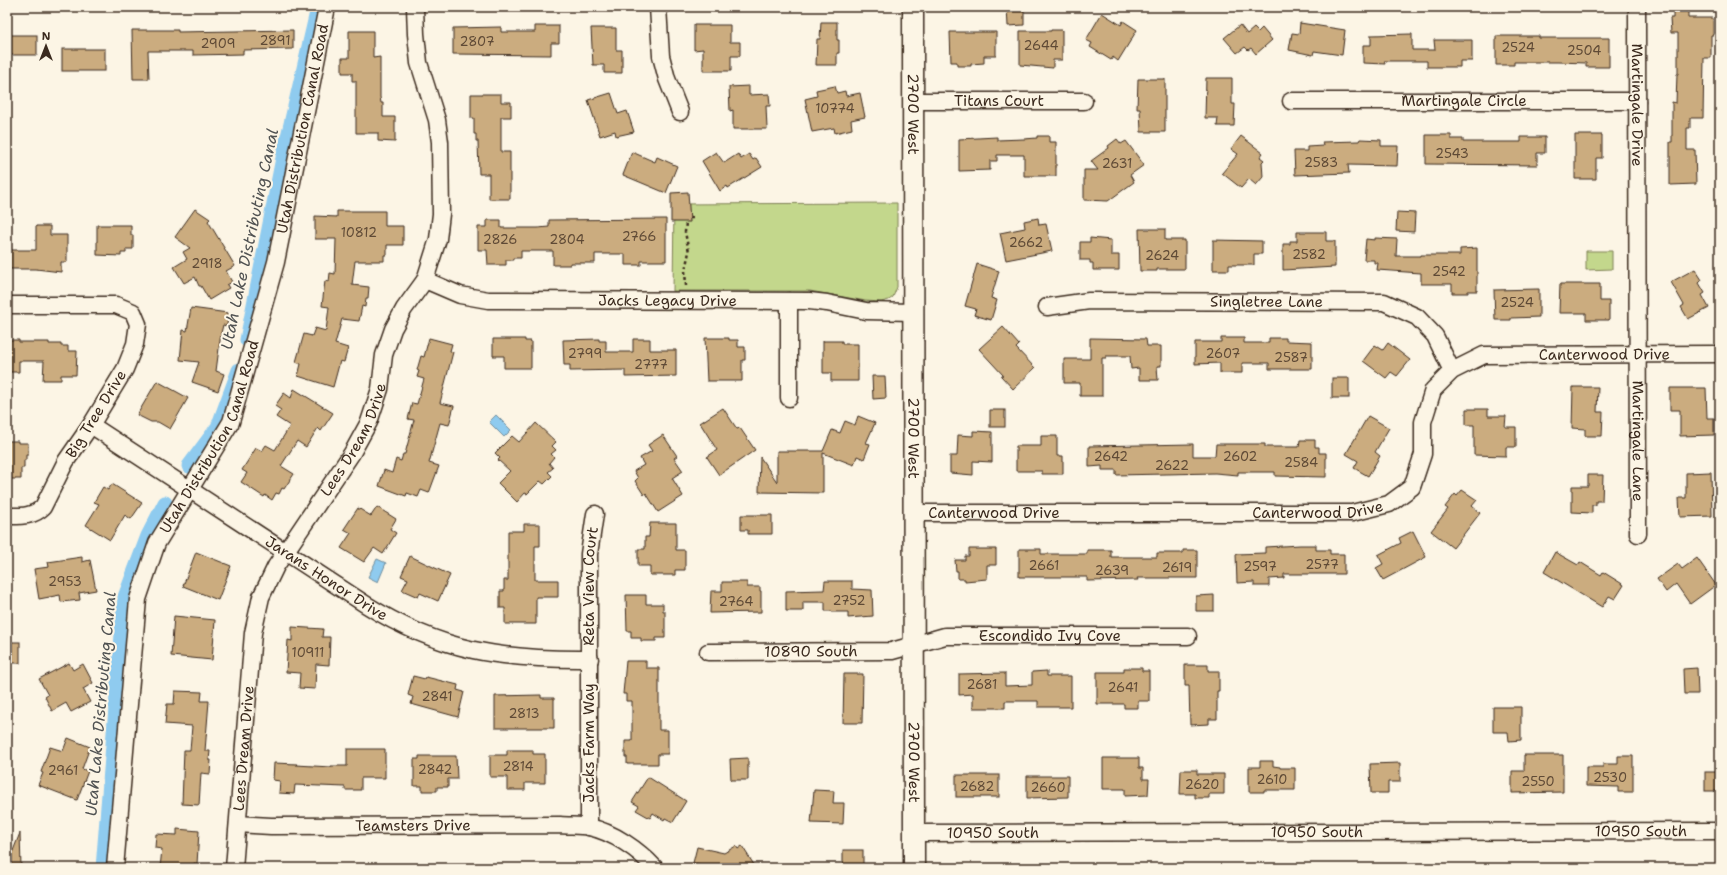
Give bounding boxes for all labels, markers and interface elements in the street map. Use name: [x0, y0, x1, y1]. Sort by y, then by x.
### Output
street label: Utah Distribution Canal Road: [272, 22, 333, 235]
north arrow: [26, 26, 66, 66]
text: N: [42, 29, 51, 44]
house number: 2891: [259, 32, 291, 49]
house number: 2807: [459, 33, 495, 50]
house number: 2909: [200, 35, 236, 52]
house number: 2644: [1024, 37, 1059, 54]
house number: 2524: [1501, 39, 1535, 56]
house number: 2504: [1567, 42, 1601, 59]
street label: Martingale Drive: [1627, 44, 1647, 166]
street label: 2700 West: [903, 73, 923, 155]
street label: Titans Court: [954, 91, 1044, 111]
street label: Martingale Circle: [1401, 91, 1527, 111]
house number: 10774: [815, 100, 855, 117]
water label: Utah Lake Distributing Canal: [216, 127, 283, 352]
house number: 2543: [1435, 145, 1469, 162]
house number: 2583: [1304, 154, 1338, 171]
house number: 2631: [1102, 155, 1132, 172]
house number: 10812: [341, 224, 377, 241]
house number: 2766: [622, 228, 656, 245]
house number: 2826: [483, 231, 517, 248]
house number: 2804: [549, 231, 585, 248]
house number: 2662: [1009, 234, 1043, 251]
house number: 2582: [1292, 246, 1326, 263]
house number: 2624: [1145, 247, 1179, 264]
house number: 2918: [191, 255, 223, 272]
house number: 2542: [1432, 263, 1466, 280]
street label: Jacks Legacy Drive: [598, 290, 737, 311]
street label: Singletree Lane: [1210, 291, 1323, 312]
house number: 2524: [1500, 294, 1534, 311]
street label: Utah Distribution Canal Road: [155, 337, 264, 537]
street label: Canterwood Drive: [1539, 344, 1670, 365]
house number: 2799: [568, 345, 602, 362]
house number: 2607: [1206, 345, 1240, 362]
house number: 2587: [1274, 349, 1308, 366]
house number: 2777: [634, 356, 668, 373]
street label: Big Tree Drive: [61, 366, 131, 462]
street label: Martingale Lane: [1628, 380, 1648, 502]
street label: Lees Dream Drive: [316, 382, 391, 500]
street label: 2700 West: [903, 397, 924, 479]
house number: 2642: [1094, 448, 1128, 465]
house number: 2602: [1223, 448, 1257, 465]
house number: 2584: [1284, 454, 1318, 471]
house number: 2622: [1155, 457, 1189, 474]
street label: Canterwood Drive: [1252, 496, 1385, 523]
street label: Canterwood Drive: [928, 503, 1060, 523]
street label: Reta View Court: [579, 525, 603, 646]
street label: Jarans Honor Drive: [261, 531, 391, 625]
house number: 2577: [1305, 556, 1339, 573]
house number: 2661: [1029, 557, 1059, 574]
house number: 2597: [1243, 558, 1277, 575]
house number: 2619: [1162, 559, 1192, 576]
house number: 2639: [1095, 562, 1129, 579]
house number: 2953: [48, 573, 82, 590]
water label: Utah Lake Distributing Canal: [80, 591, 121, 817]
house number: 2752: [832, 592, 866, 609]
house number: 2764: [719, 593, 753, 610]
street label: Escondido Ivy Cove: [979, 626, 1121, 646]
street label: 10890 South: [764, 641, 858, 662]
house number: 10911: [292, 644, 324, 661]
house number: 2681: [966, 676, 998, 693]
house number: 2641: [1107, 679, 1139, 696]
street label: Jacks Farm Way: [579, 683, 599, 803]
street label: Lees Dream Drive: [229, 685, 259, 812]
house number: 2841: [421, 688, 453, 705]
house number: 2813: [508, 705, 540, 722]
street label: 2700 West: [904, 721, 924, 803]
house number: 2814: [502, 758, 534, 775]
house number: 2842: [418, 761, 452, 778]
house number: 2961: [48, 762, 78, 779]
house number: 2530: [1593, 769, 1627, 786]
house number: 2610: [1257, 771, 1287, 788]
house number: 2550: [1521, 773, 1555, 790]
house number: 2620: [1185, 776, 1219, 793]
house number: 2682: [960, 778, 994, 795]
house number: 2660: [1030, 779, 1066, 796]
street label: Teamsters Drive: [355, 815, 471, 836]
street label: 10950 South: [1595, 821, 1687, 841]
street label: 10950 South: [1271, 822, 1363, 842]
street label: 10950 South: [947, 823, 1039, 843]

